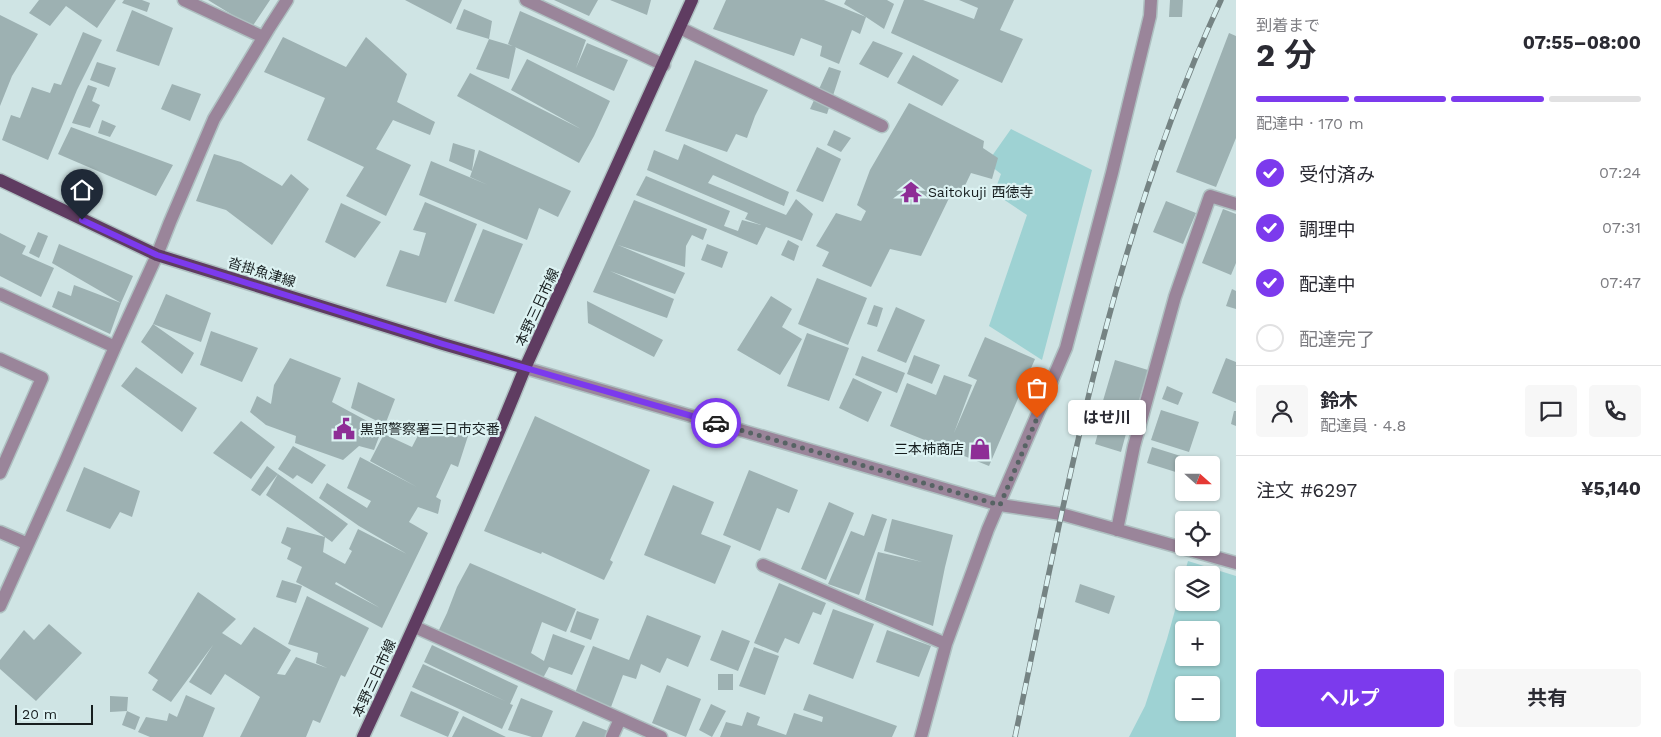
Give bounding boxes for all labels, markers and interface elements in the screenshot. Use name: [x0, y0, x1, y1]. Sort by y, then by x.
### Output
text: 到着まで: [1256, 16, 1320, 35]
text: 07:55–08:00: [1523, 31, 1641, 54]
text: 2 分: [1256, 36, 1316, 74]
text: 配達中 · 170 m: [1256, 114, 1364, 133]
icon: check: [1256, 159, 1284, 187]
text: 受付済み: [1299, 163, 1375, 186]
text: 07:24: [1599, 163, 1641, 182]
pin: [61, 169, 103, 220]
icon: home: [68, 176, 96, 204]
temple icon: Saitokuji 西徳寺: [898, 179, 924, 205]
place label: Saitokuji 西徳寺: [928, 184, 1034, 200]
icon: check: [1256, 214, 1284, 242]
text: 調理中: [1299, 218, 1356, 241]
text: 07:31: [1602, 218, 1641, 237]
street label: 沓掛魚津線: [226, 254, 298, 290]
street label: 本野三日市線: [512, 266, 562, 348]
icon: check: [1256, 269, 1284, 297]
text: 配達中: [1299, 273, 1356, 296]
text: 07:47: [1600, 273, 1641, 292]
text: 配達完了: [1299, 328, 1375, 351]
pin: [1016, 367, 1058, 418]
icon: bag: [1023, 374, 1051, 402]
button: person: [1256, 385, 1308, 437]
button: chat: [1525, 385, 1577, 437]
button: phone: [1589, 385, 1641, 437]
text: 鈴木: [1320, 389, 1358, 412]
courier: [691, 398, 741, 448]
callout: はせ川: [1067, 400, 1144, 436]
text: はせ川: [1083, 408, 1131, 427]
icon: car: [702, 409, 730, 437]
public building icon: 黒部警察署三日市交番: [331, 416, 357, 442]
text: 配達員 · 4.8: [1320, 416, 1406, 435]
place label: 黒部警察署三日市交番: [360, 421, 500, 437]
shop icon: 三本柿商店: [967, 436, 993, 462]
place label: 三本柿商店: [894, 441, 964, 457]
north arrow: [1175, 456, 1220, 501]
map controls: [1175, 456, 1220, 721]
text: ¥5,140: [1581, 477, 1641, 500]
text: 注文 #6297: [1256, 479, 1357, 502]
button: locate: [1175, 511, 1220, 556]
button: layers: [1175, 566, 1220, 611]
button: +: [1175, 621, 1220, 666]
street label: 本野三日市線: [349, 637, 399, 719]
button: ヘルプ: [1256, 669, 1444, 727]
button: 共有: [1454, 669, 1641, 727]
button: −: [1175, 676, 1220, 721]
scale bar: [15, 702, 92, 725]
text: 20 m: [22, 706, 57, 722]

